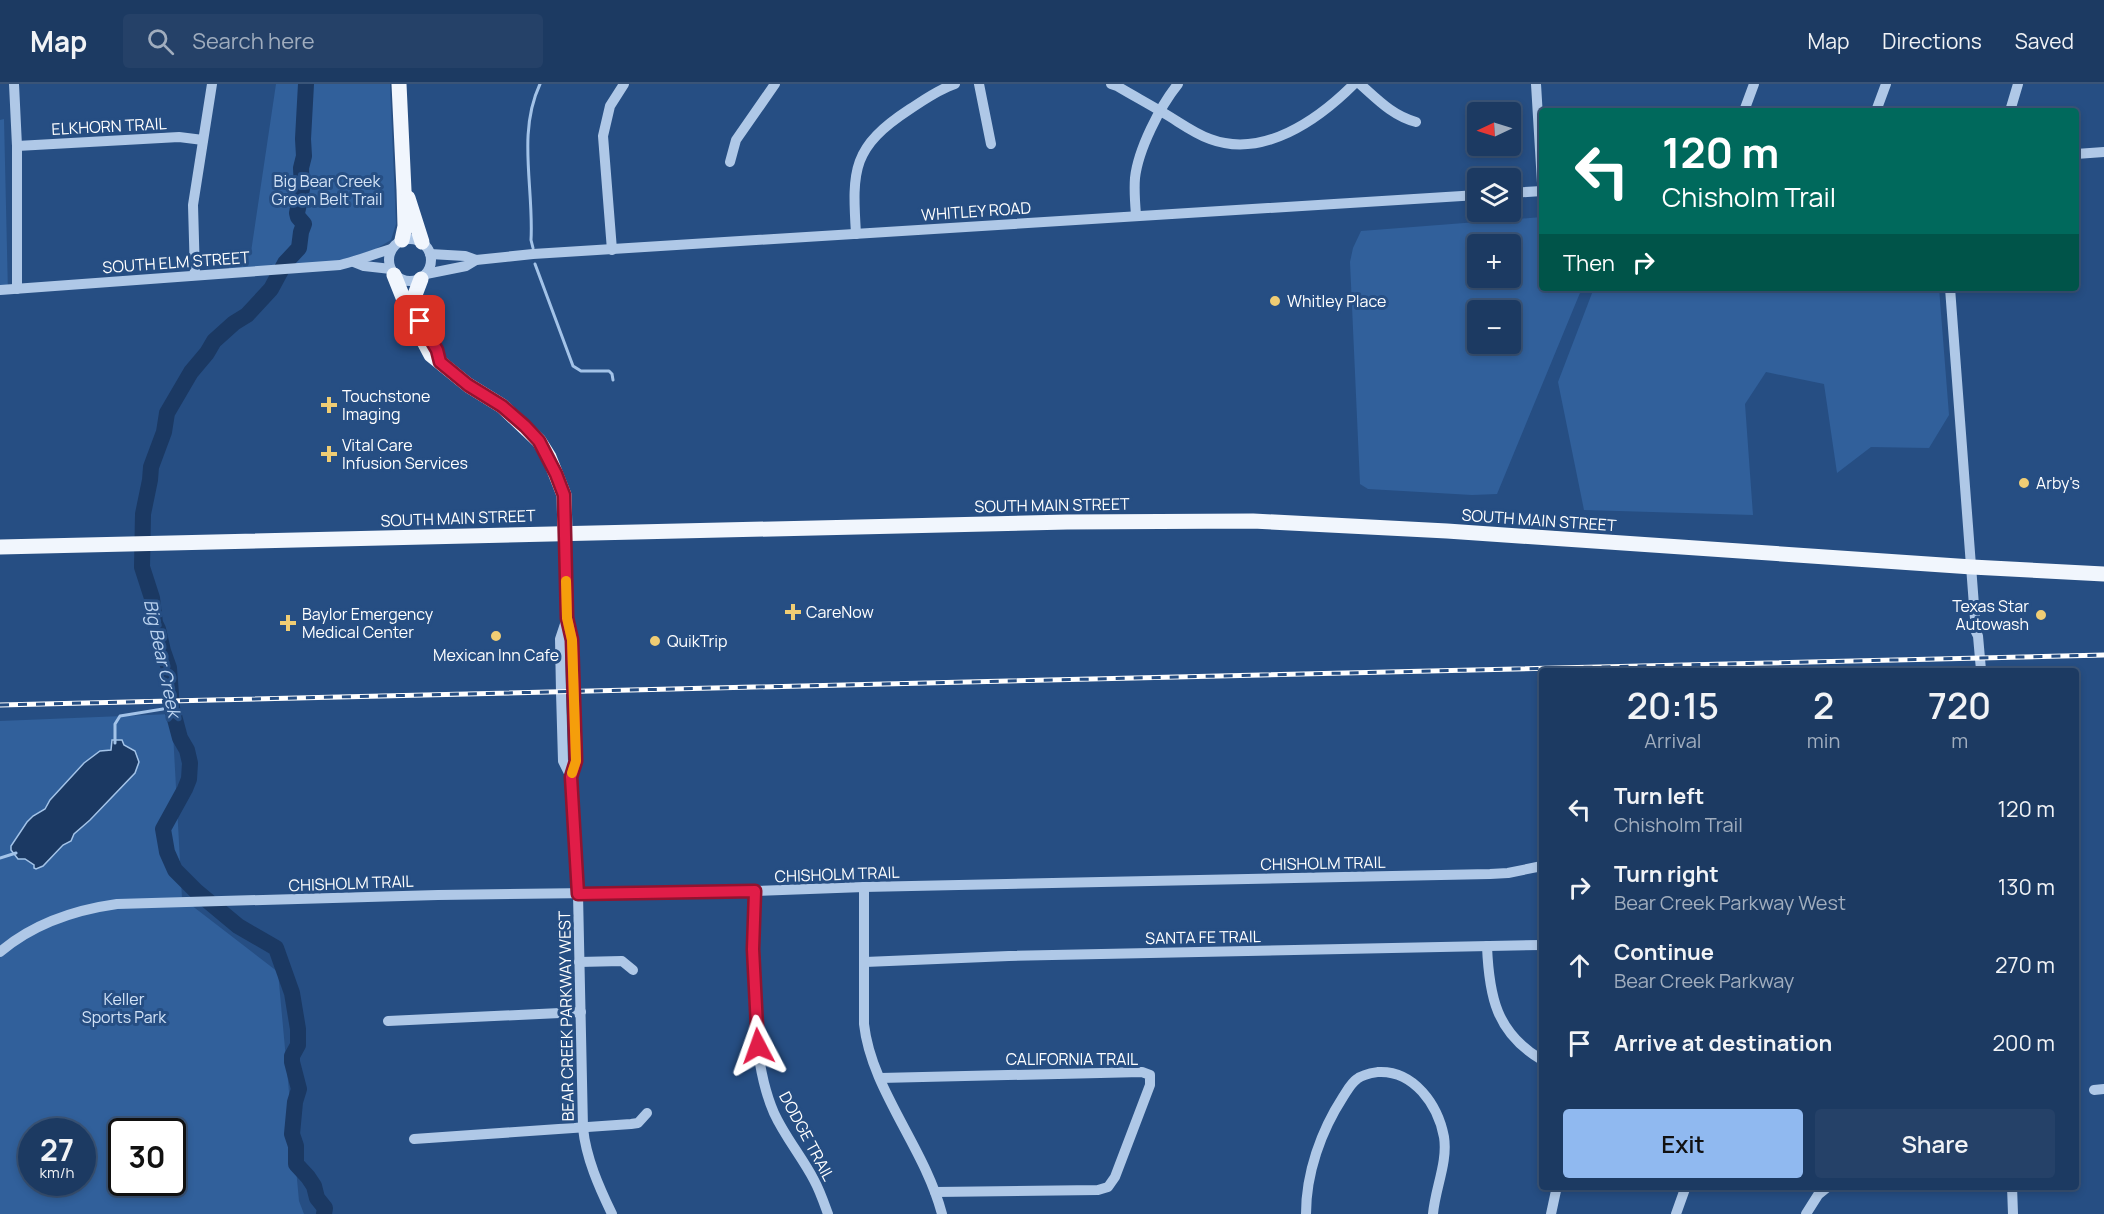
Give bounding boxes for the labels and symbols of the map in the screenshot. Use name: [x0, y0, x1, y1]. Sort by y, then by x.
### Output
north arrow: [1467, 102, 1521, 156]
street label: ELKHORN TRAIL: [51, 112, 167, 140]
park label: Big Bear Creek Green Belt Trail: [271, 170, 383, 210]
street label: WHITLEY ROAD: [920, 196, 1032, 226]
street label: SOUTH ELM STREET: [102, 246, 251, 278]
place label: Whitley Place: [1287, 290, 1386, 312]
marker: Whitley Place: [1268, 294, 1282, 308]
pin: [394, 295, 445, 346]
place label: Touchstone Imaging: [342, 385, 430, 425]
marker: Touchstone Imaging: [320, 396, 338, 414]
place label: Vital Care Infusion Services: [342, 434, 468, 474]
marker: Vital Care Infusion Services: [320, 445, 338, 463]
place label: Arby's: [2036, 472, 2080, 494]
marker: Arby's: [2017, 476, 2031, 490]
street label: SOUTH MAIN STREET: [974, 493, 1130, 517]
street label: SOUTH MAIN STREET: [380, 504, 536, 532]
street label: SOUTH MAIN STREET: [1461, 504, 1618, 536]
place label: Texas Star Autowash: [1952, 595, 2029, 635]
water label: Big Bear Creek: [139, 597, 188, 722]
place label: CareNow: [806, 601, 874, 623]
place label: Baylor Emergency Medical Center: [302, 603, 434, 643]
marker: CareNow: [784, 603, 802, 621]
marker: Texas Star Autowash: [2034, 608, 2048, 622]
marker: Baylor Emergency Medical Center: [279, 614, 297, 632]
marker: Mexican Inn Cafe: [489, 629, 503, 643]
place label: QuikTrip: [667, 630, 727, 652]
marker: QuikTrip: [648, 634, 662, 648]
place label: Mexican Inn Cafe: [433, 644, 559, 666]
street label: CHISHOLM TRAIL: [1260, 851, 1386, 875]
street label: CHISHOLM TRAIL: [774, 861, 900, 887]
street label: CHISHOLM TRAIL: [288, 870, 414, 896]
street label: BEAR CREEK PARKWAY WEST: [553, 910, 579, 1121]
street label: SANTA FE TRAIL: [1145, 925, 1261, 949]
park label: Keller Sports Park: [82, 988, 167, 1028]
position arrow: [726, 1014, 790, 1078]
street label: CALIFORNIA TRAIL: [1006, 1048, 1138, 1070]
street label: DODGE TRAIL: [774, 1087, 840, 1185]
speed limit sign: 30: [108, 1118, 186, 1196]

